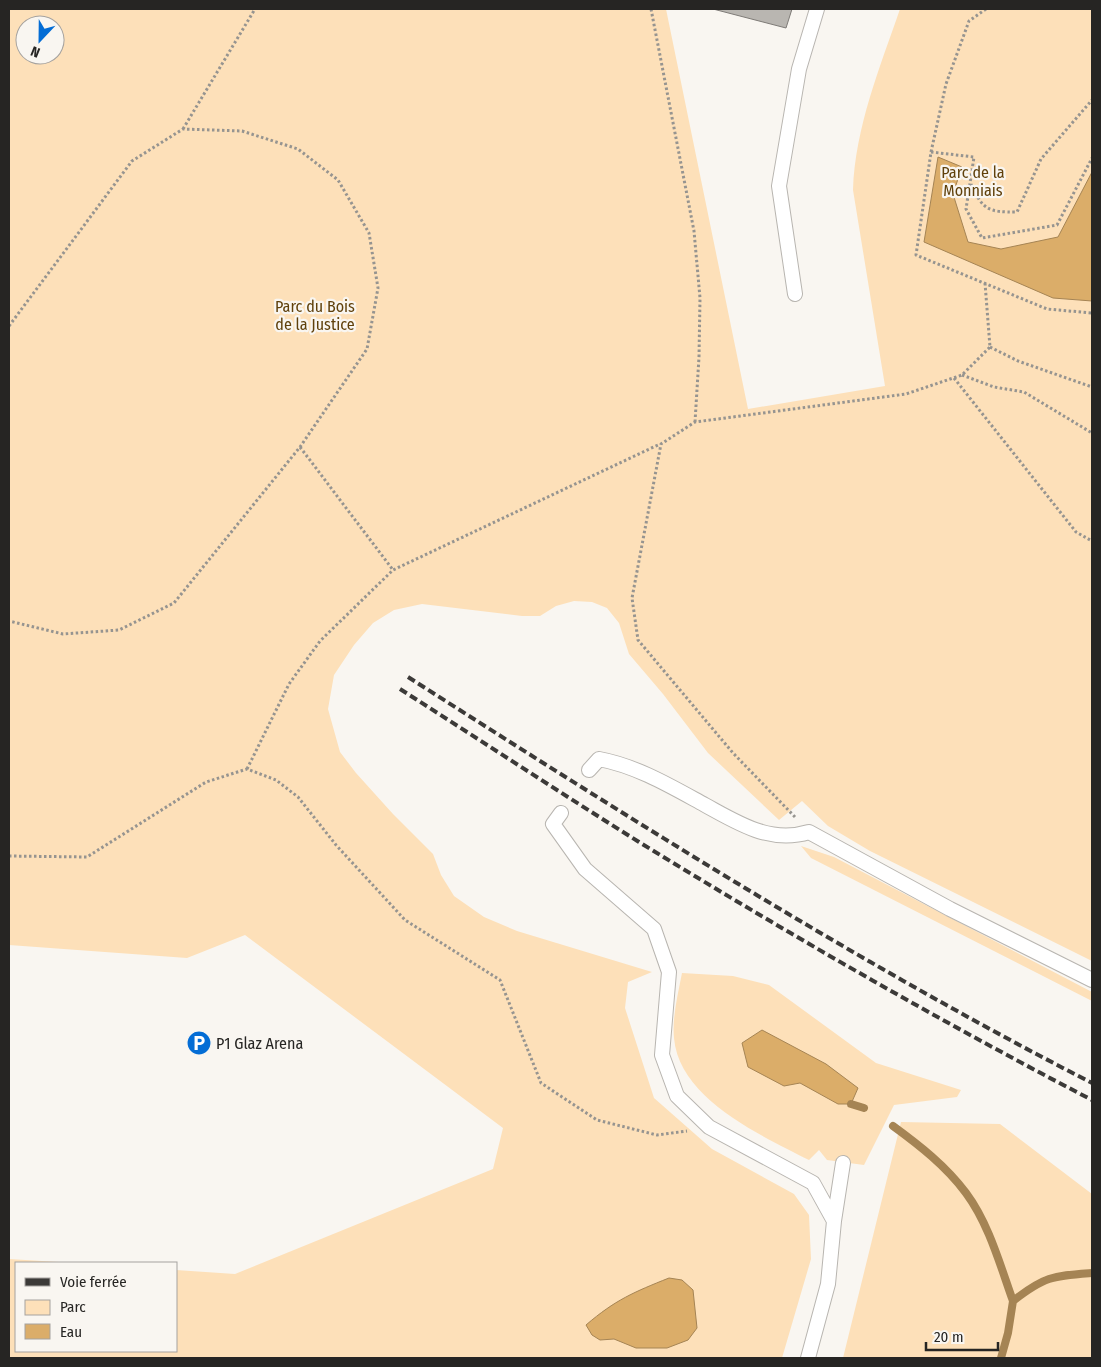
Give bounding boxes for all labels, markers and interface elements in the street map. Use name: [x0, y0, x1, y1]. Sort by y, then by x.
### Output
north arrow: [15, 15, 65, 65]
text: N: [28, 42, 42, 61]
park label: Parc de la Monniais: [941, 163, 1005, 200]
park label: Parc du Bois de la Justice: [275, 297, 355, 334]
parking icon: P1 Glaz Arena: [186, 1030, 212, 1056]
place label: P1 Glaz Arena: [216, 1034, 303, 1053]
legend: [15, 1262, 178, 1352]
text: Voie ferrée: [60, 1273, 127, 1291]
text: Parc: [60, 1298, 86, 1316]
scale bar: [926, 1320, 998, 1352]
text: Eau: [60, 1323, 82, 1341]
text: 20 m: [934, 1328, 964, 1346]

